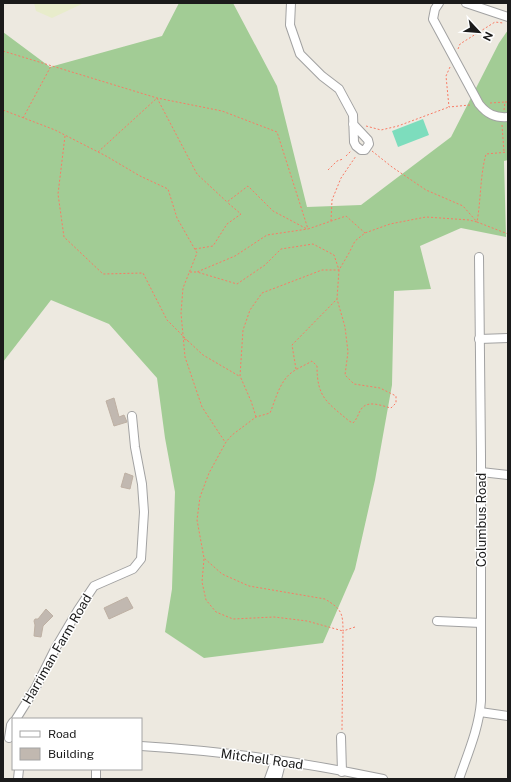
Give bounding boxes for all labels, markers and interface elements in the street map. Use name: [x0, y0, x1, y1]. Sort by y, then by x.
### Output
north arrow: [459, 12, 499, 52]
text: N: [481, 30, 495, 43]
street label: Columbus Road: [474, 473, 489, 567]
street label: Harriman Farm Road: [19, 591, 95, 707]
legend: [12, 718, 142, 770]
text: Road: [48, 727, 76, 741]
street label: Mitchell Road: [220, 746, 304, 772]
text: Building: [48, 747, 94, 761]

